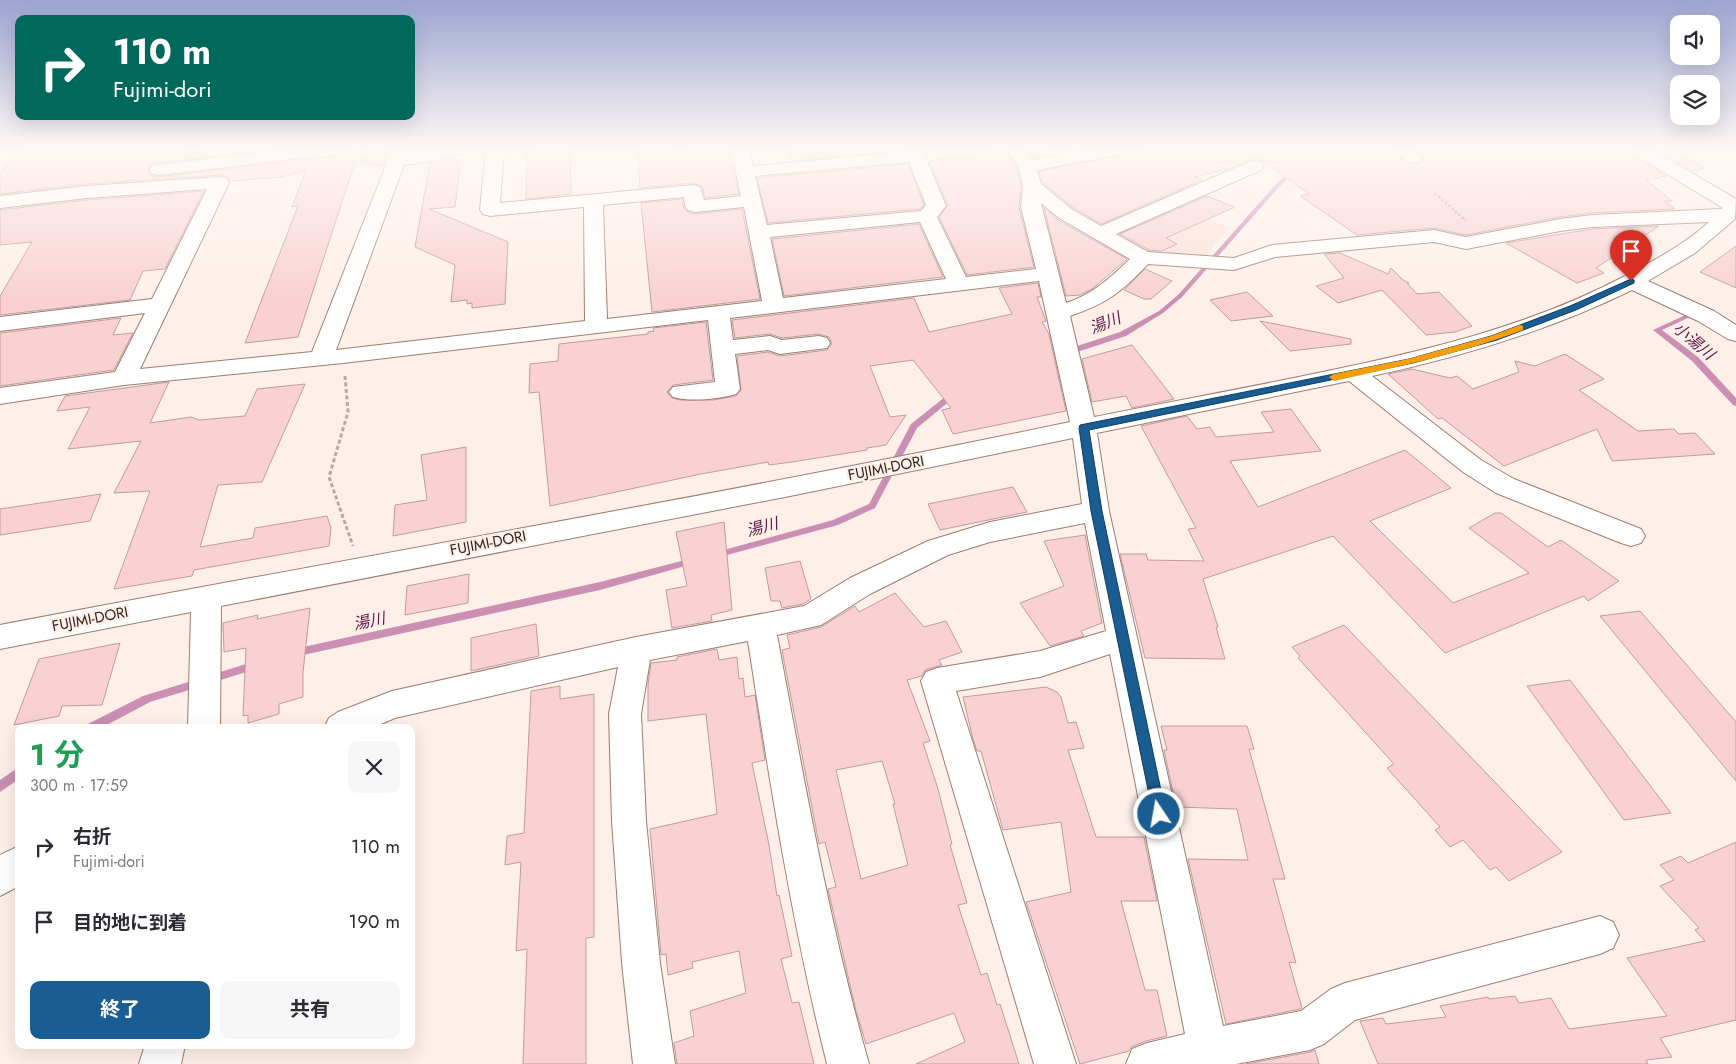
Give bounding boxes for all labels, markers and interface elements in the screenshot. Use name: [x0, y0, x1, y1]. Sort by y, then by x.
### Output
map controls: [1670, 15, 1720, 125]
button: sound: [1670, 15, 1720, 65]
text: 110 m: [113, 27, 211, 77]
icon: right: [30, 35, 95, 100]
text: Fujimi-dori: [113, 73, 212, 105]
button: layers: [1670, 75, 1720, 125]
pin: [1610, 230, 1652, 281]
icon: arrive: [1617, 237, 1645, 265]
water label: 湯川: [1086, 306, 1126, 340]
water label: 小湯川: [1668, 317, 1721, 367]
street label: FUJIMI-DORI: [846, 450, 926, 486]
water label: 湯川: [744, 511, 782, 542]
street label: FUJIMI-DORI: [448, 525, 528, 561]
street label: FUJIMI-DORI: [50, 601, 130, 637]
water label: 湯川: [351, 606, 389, 636]
text: 1 分: [30, 733, 84, 776]
button: close: [348, 741, 400, 793]
text: 300 m · 17:59: [30, 774, 128, 797]
position arrow: [1132, 787, 1184, 839]
text: 右折: [73, 823, 111, 850]
icon: right: [30, 833, 58, 861]
text: 110 m: [351, 833, 400, 860]
text: Fujimi-dori: [73, 850, 145, 873]
icon: arrive: [30, 908, 58, 936]
text: 190 m: [349, 908, 400, 935]
text: 目的地に到着: [73, 909, 187, 936]
button: 終了: [30, 981, 210, 1039]
button: 共有: [220, 981, 400, 1039]

